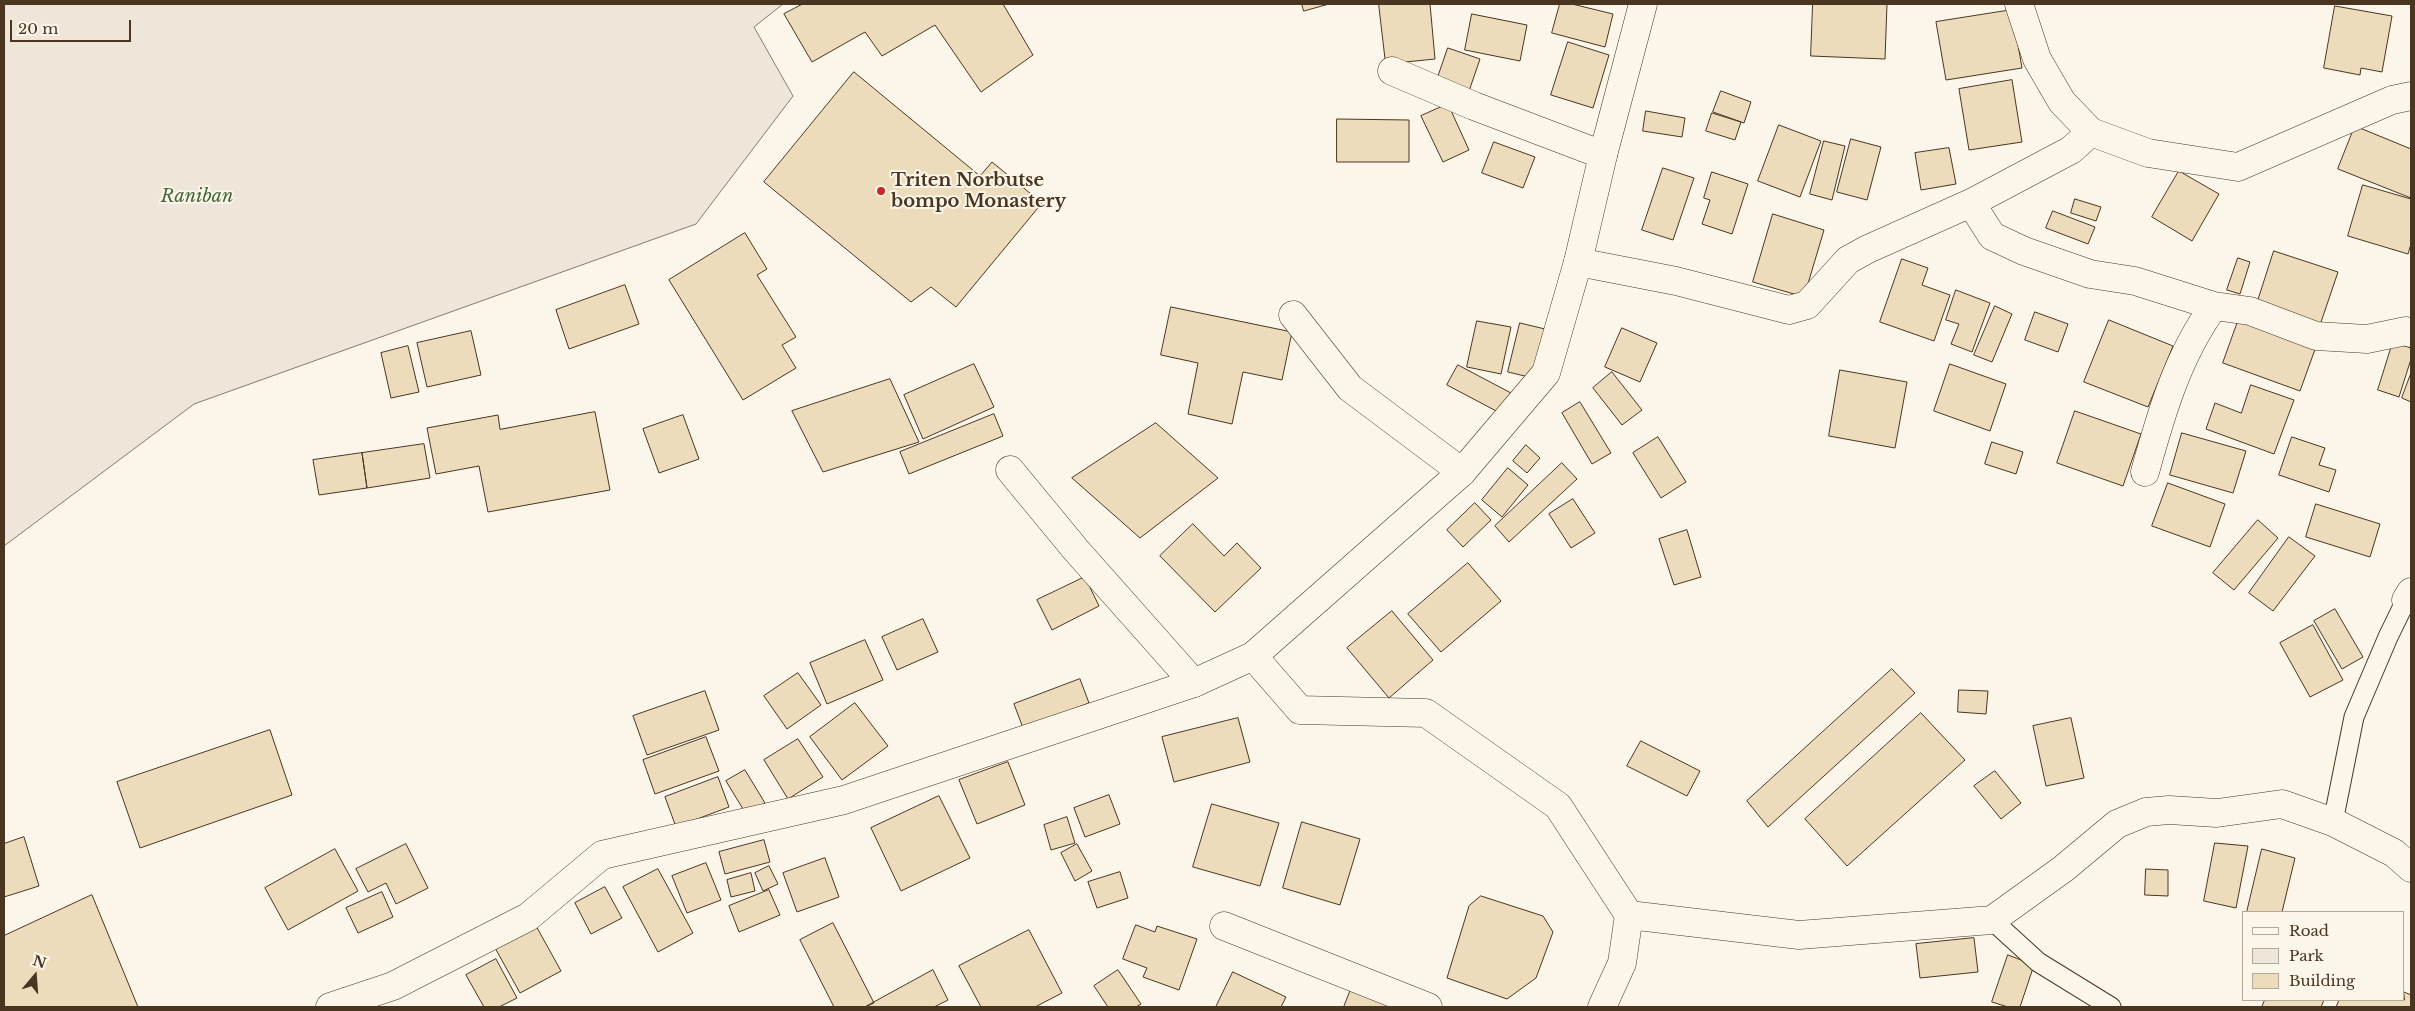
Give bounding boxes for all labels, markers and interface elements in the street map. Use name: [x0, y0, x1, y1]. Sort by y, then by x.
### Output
scale bar: [12, 10, 134, 42]
text: 20 m: [18, 19, 58, 38]
place label: Triten Norbutse bompo Monastery: [891, 170, 1066, 212]
marker: Triten Norbutse bompo Monastery: [875, 185, 887, 197]
park label: Raniban: [161, 186, 233, 208]
legend: [2242, 911, 2405, 1001]
text: Road: [2289, 921, 2329, 940]
text: Park: [2289, 946, 2324, 965]
north arrow: [10, 951, 60, 1001]
text: N: [31, 951, 49, 972]
text: Building: [2289, 971, 2355, 990]

